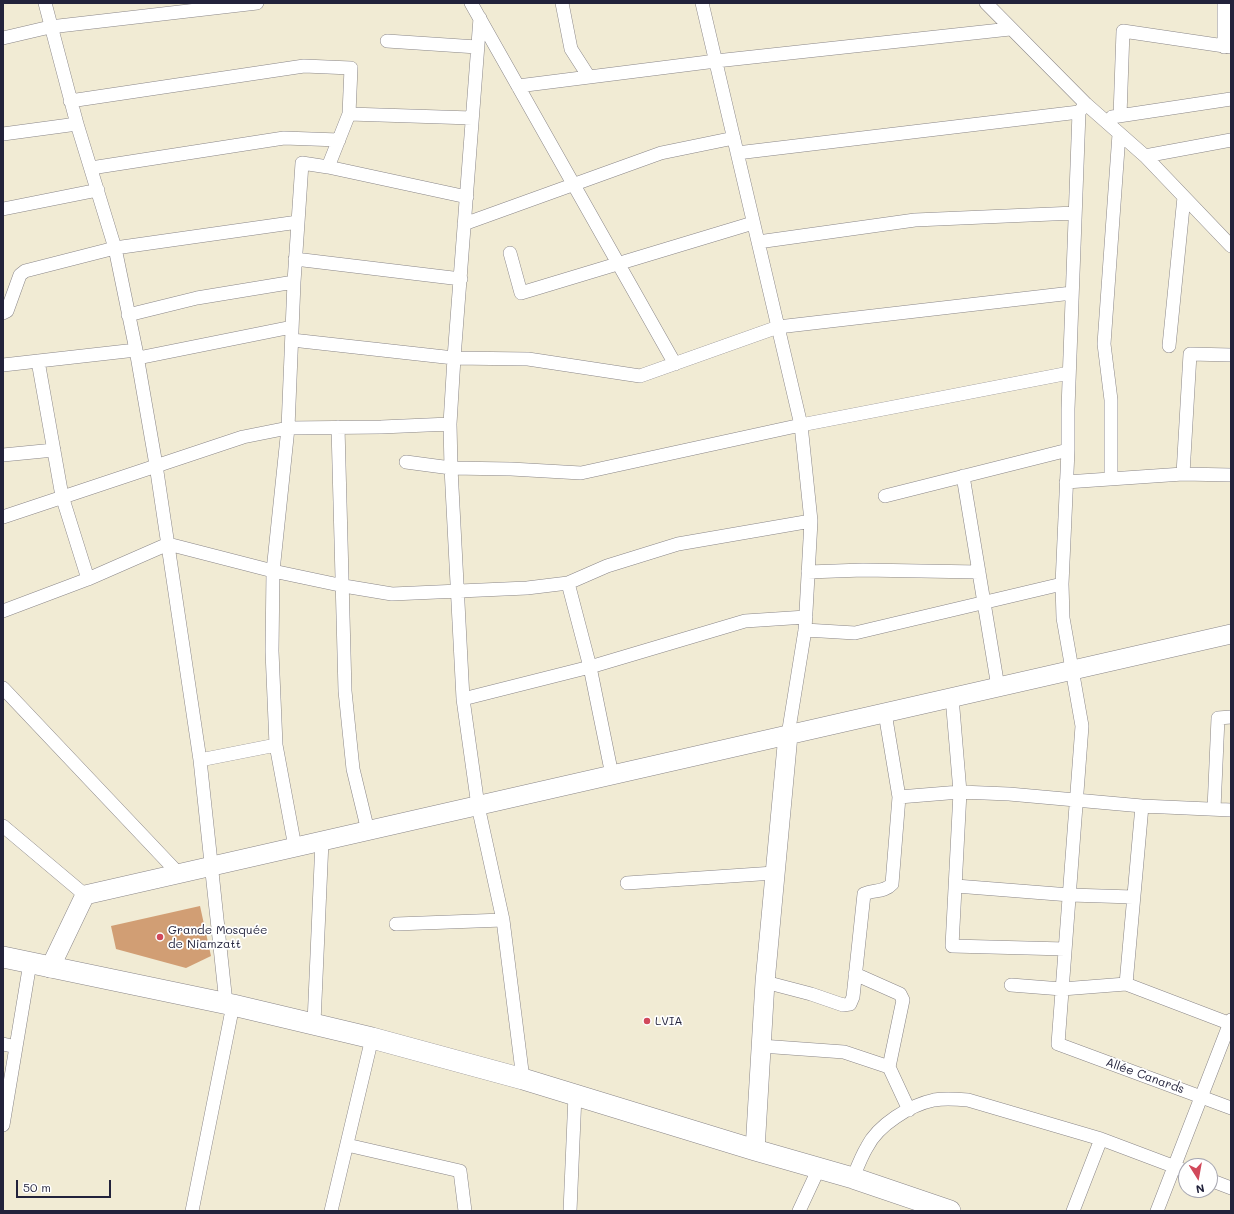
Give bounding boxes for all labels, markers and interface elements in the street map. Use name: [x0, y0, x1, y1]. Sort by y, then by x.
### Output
place label: Grande Mosquée de Niamzatt: [168, 923, 268, 951]
marker: Grande Mosquée de Niamzatt: [155, 932, 165, 942]
place label: LVIA: [655, 1014, 683, 1028]
marker: LVIA: [642, 1016, 652, 1026]
street label: Allée Canards: [1104, 1055, 1186, 1097]
north arrow: [1178, 1158, 1218, 1198]
scale bar: [18, 1172, 113, 1198]
text: 50 m: [23, 1179, 51, 1195]
text: N: [1195, 1181, 1206, 1197]

